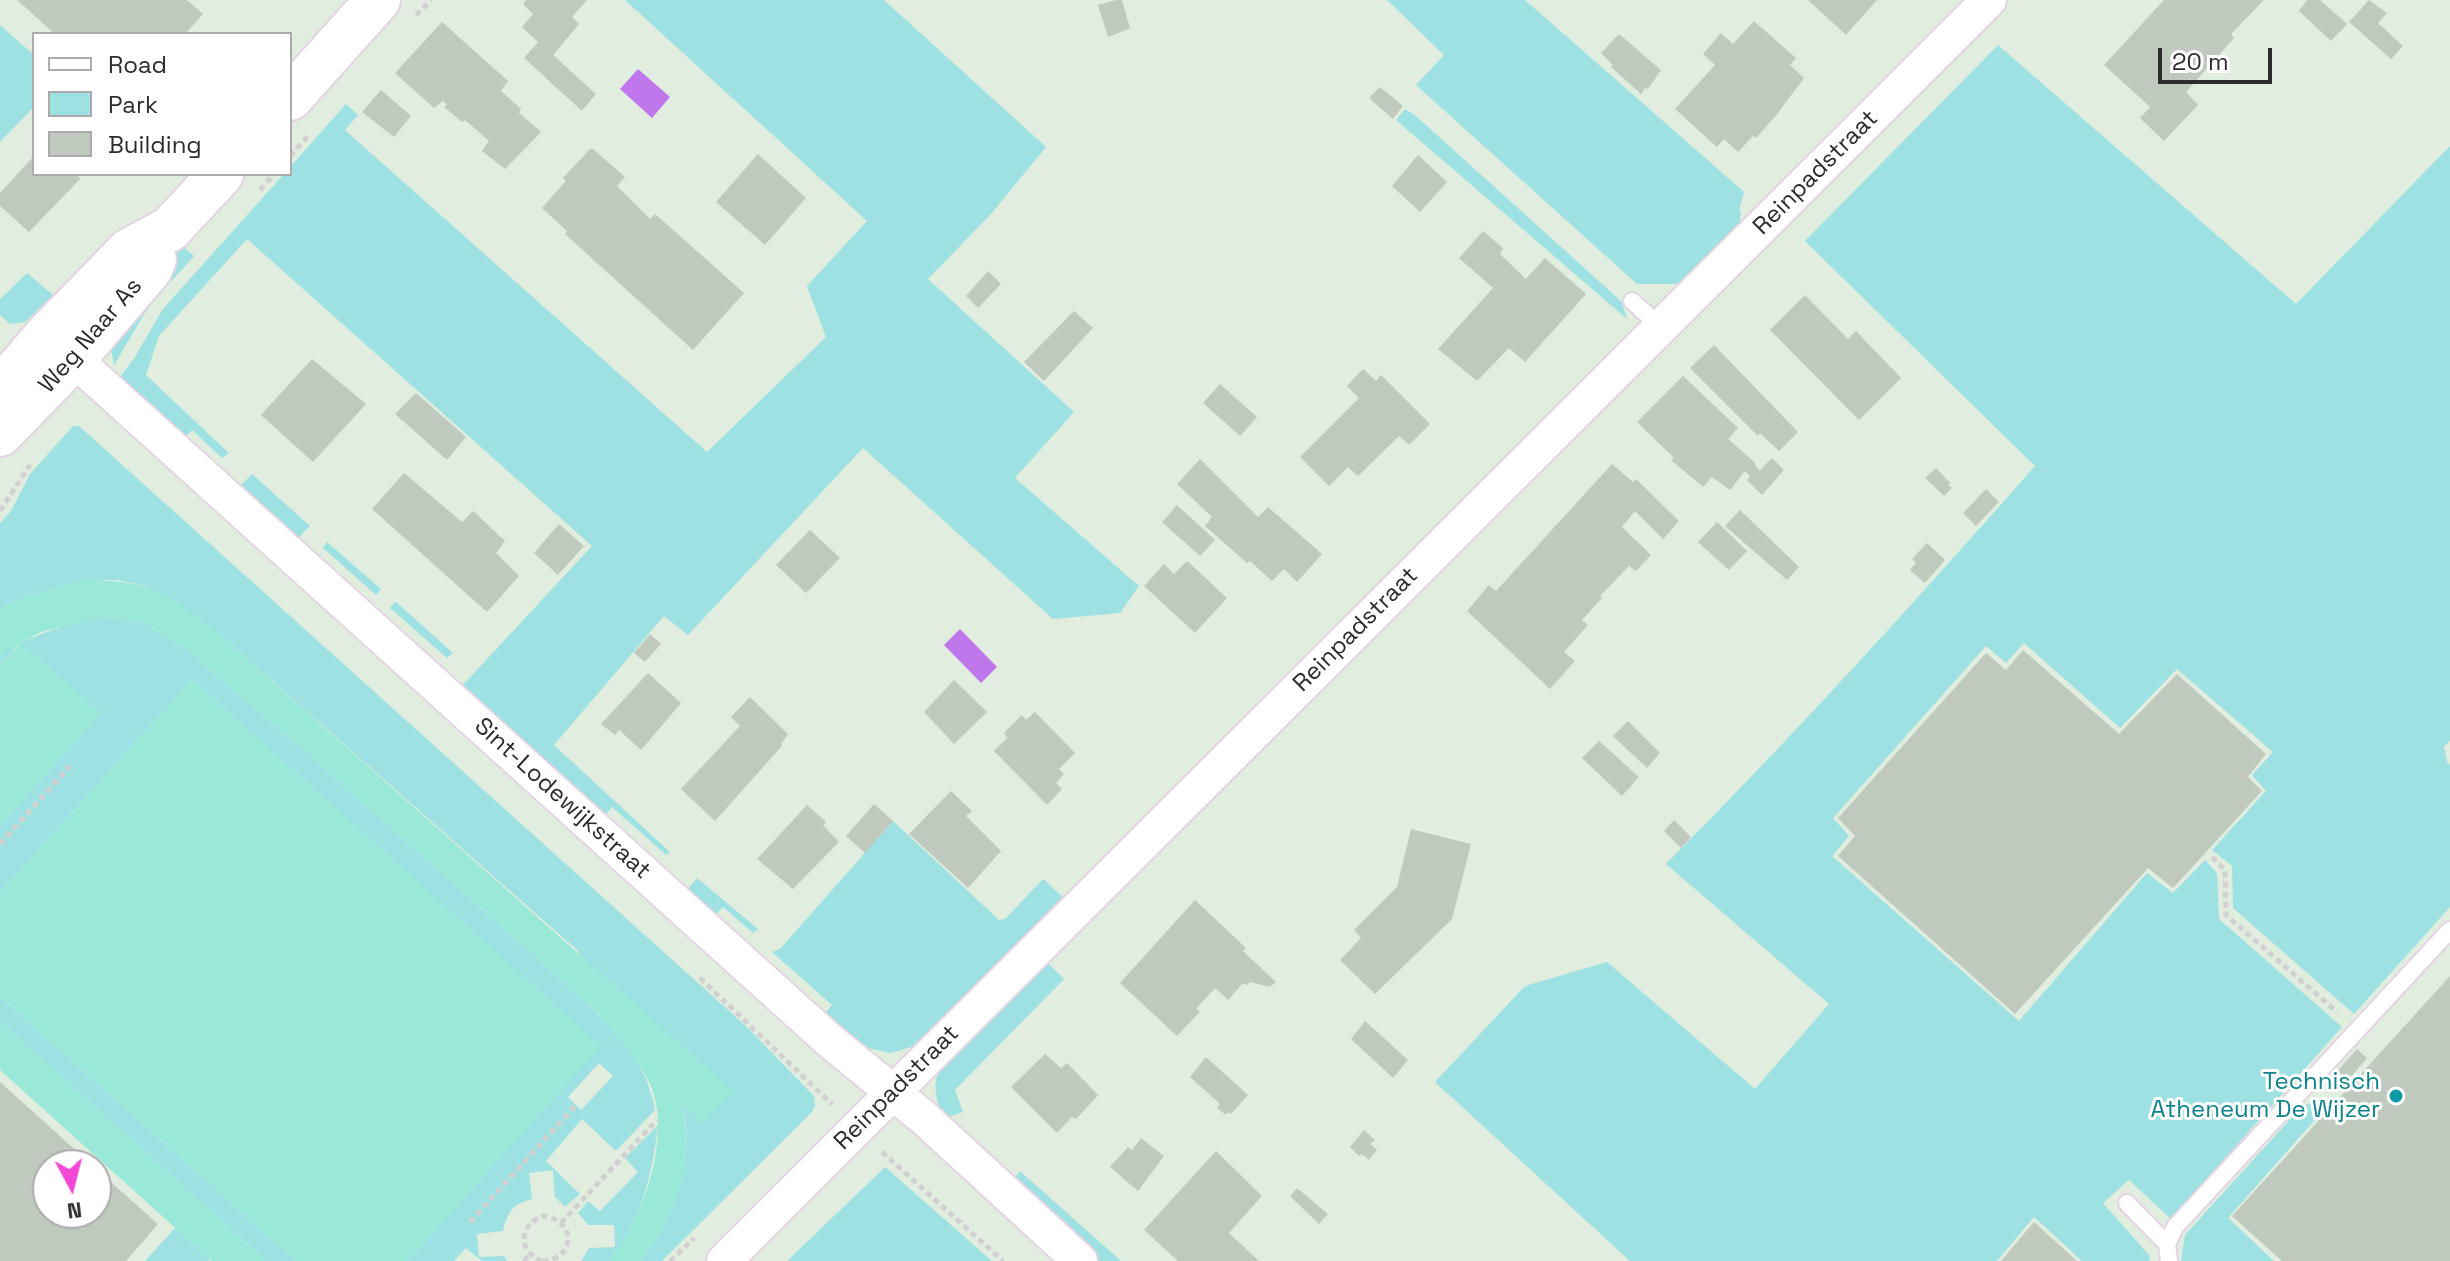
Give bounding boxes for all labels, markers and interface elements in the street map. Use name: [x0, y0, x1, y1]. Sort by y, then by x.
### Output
legend: [32, 32, 292, 176]
scale bar: [2162, 32, 2276, 82]
text: 20 m: [2172, 46, 2229, 77]
text: Road: [108, 49, 167, 80]
text: Park: [108, 89, 158, 120]
street label: Reinpadstraat: [1748, 105, 1884, 241]
text: Building: [108, 129, 202, 160]
street label: Weg Naar As: [33, 273, 149, 399]
street label: Reinpadstraat: [1288, 562, 1424, 698]
street label: Sint-Lodewijkstraat: [468, 712, 656, 886]
street label: Reinpadstraat: [829, 1020, 965, 1156]
place label: Technisch Atheneum De Wijzer: [2151, 1068, 2380, 1124]
marker: Technisch Atheneum De Wijzer: [2387, 1087, 2405, 1105]
north arrow: [32, 1149, 112, 1229]
text: N: [66, 1196, 84, 1226]

